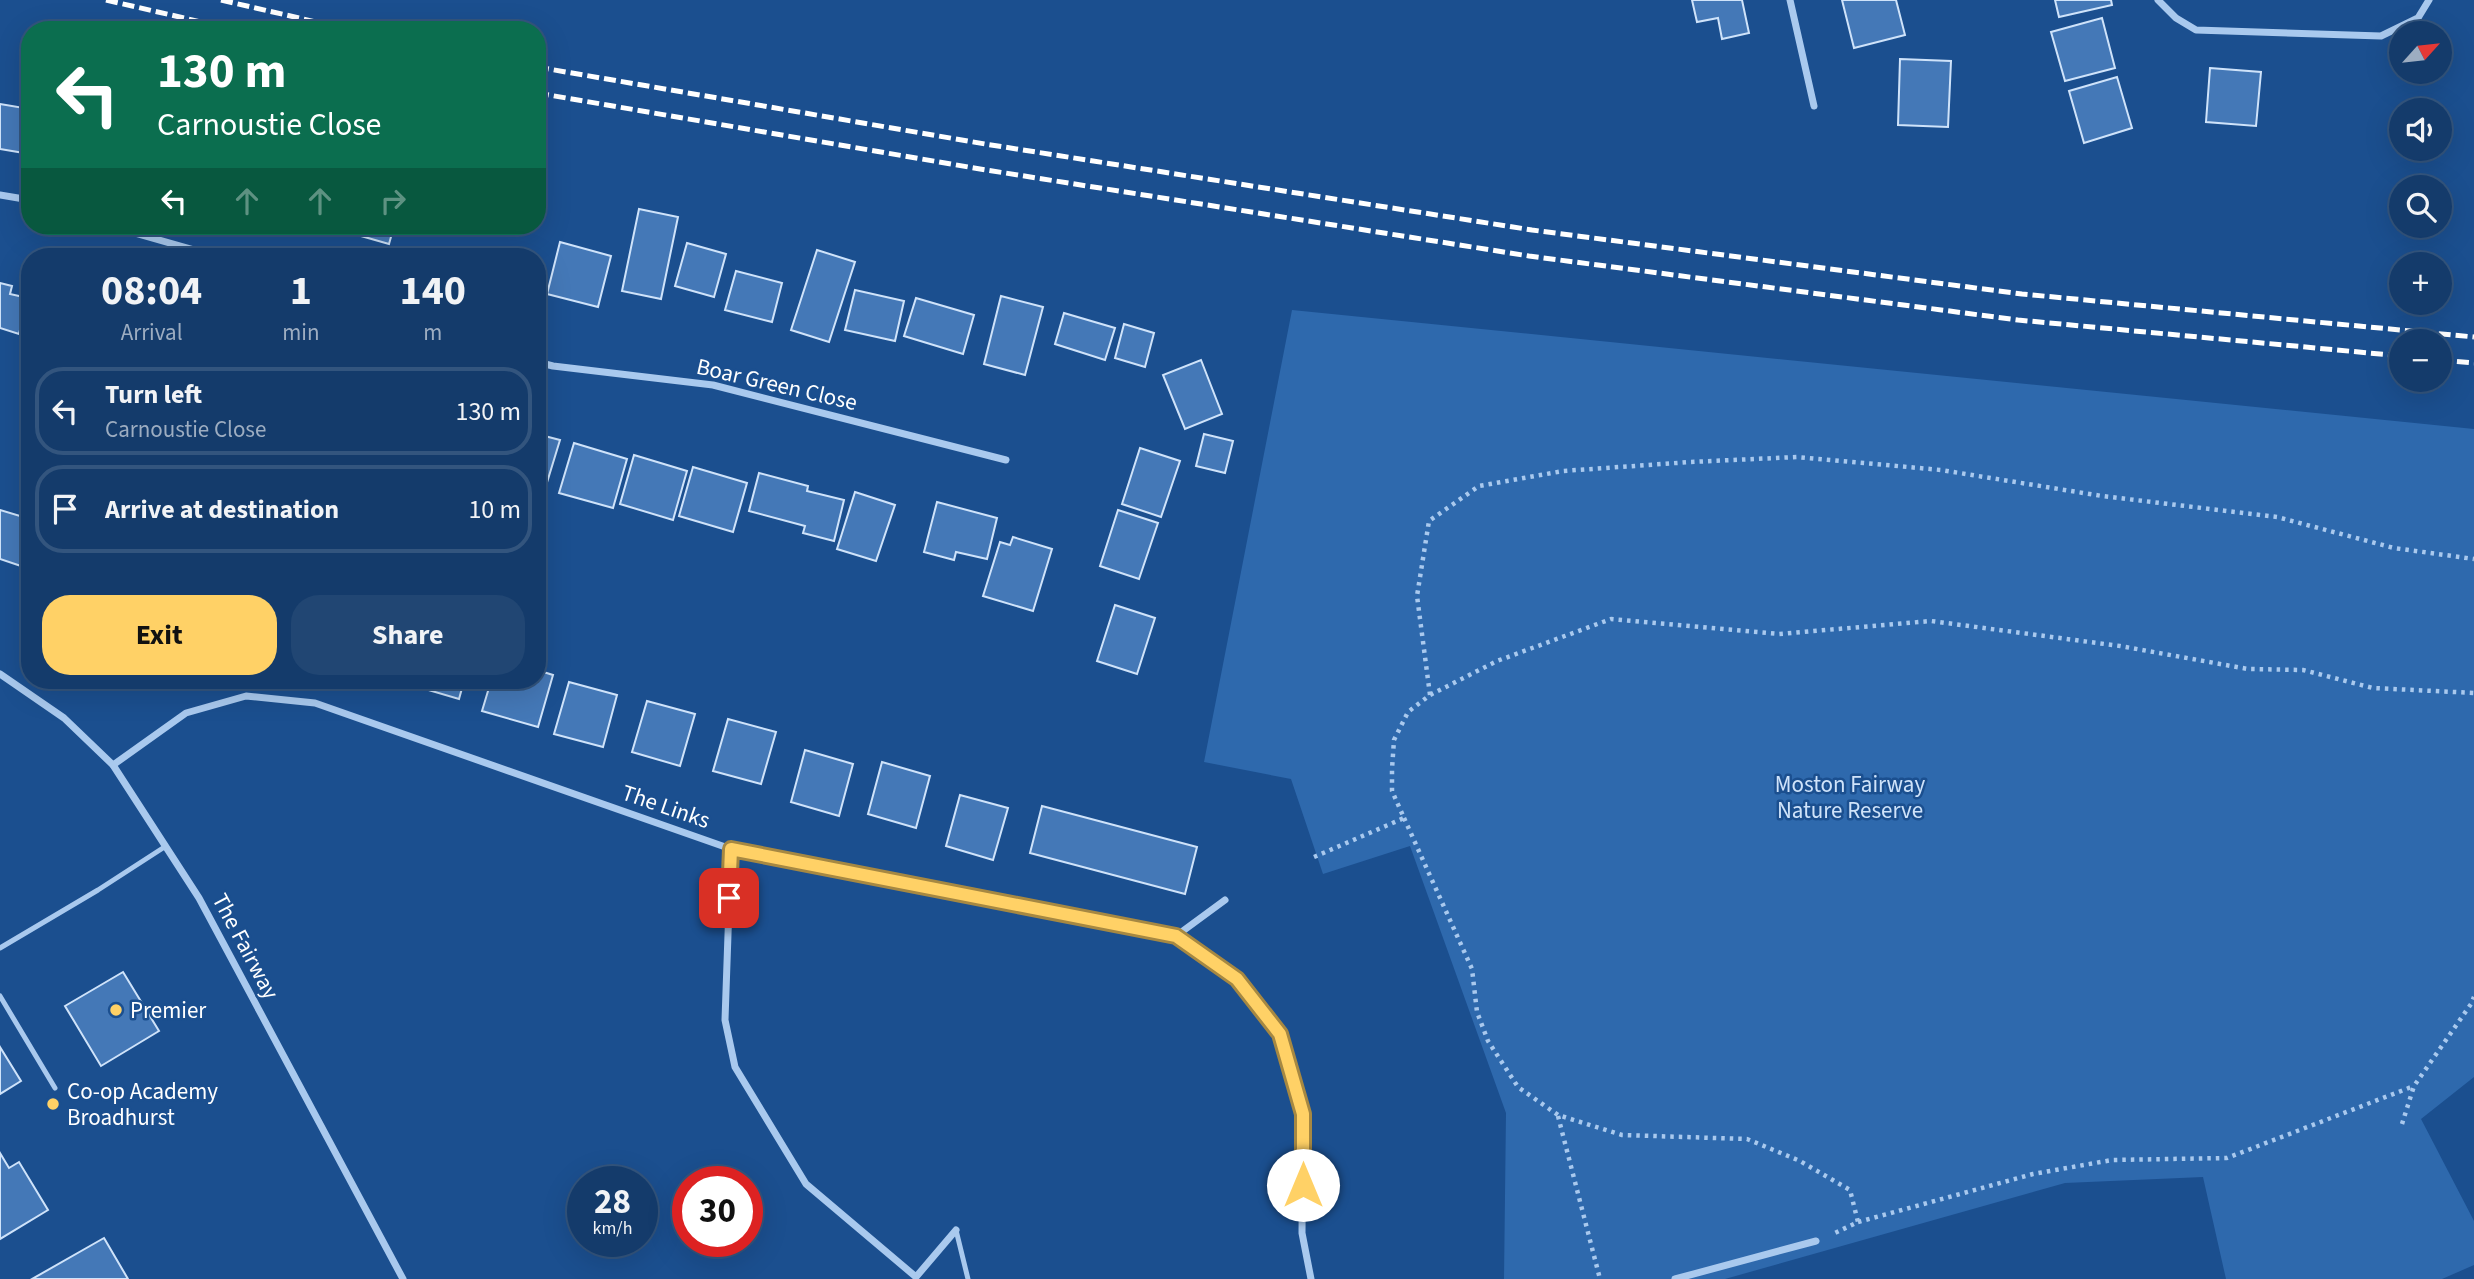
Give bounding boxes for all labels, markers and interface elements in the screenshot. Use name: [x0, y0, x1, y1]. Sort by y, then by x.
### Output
north arrow: [2389, 21, 2452, 84]
map controls: [2389, 21, 2452, 392]
text: 130 m: [157, 37, 286, 107]
icon: left: [42, 49, 133, 140]
button: sound: [2389, 98, 2452, 161]
text: Carnoustie Close: [157, 102, 381, 148]
button: search: [2389, 175, 2452, 238]
icon: left: [155, 182, 193, 220]
icon: ahead: [228, 182, 266, 220]
icon: ahead: [301, 182, 339, 220]
icon: right: [374, 182, 412, 220]
button: +: [2389, 252, 2452, 315]
text: 08:04: [101, 261, 202, 321]
text: 1: [290, 261, 312, 321]
text: 140: [399, 261, 466, 321]
text: Arrival: [121, 316, 183, 349]
text: min: [282, 316, 320, 349]
text: m: [423, 316, 442, 349]
button: −: [2389, 329, 2452, 392]
street label: Boar Green Close: [693, 350, 861, 419]
text: Turn left: [105, 376, 202, 413]
icon: left: [46, 392, 84, 430]
text: 130 m: [455, 393, 521, 430]
text: Carnoustie Close: [105, 413, 266, 446]
icon: arrive: [46, 490, 84, 528]
text: Arrive at destination: [105, 491, 339, 528]
text: 10 m: [468, 491, 521, 528]
button: Exit: [42, 595, 277, 675]
button: Share: [291, 595, 525, 675]
park label: Moston Fairway Nature Reserve: [1775, 768, 1925, 827]
street label: The Links: [617, 776, 714, 837]
pin: [699, 868, 759, 928]
icon: arrive: [710, 879, 748, 917]
street label: The Fairway: [204, 887, 287, 1005]
place label: Premier: [130, 994, 207, 1027]
marker: Premier: [108, 1002, 124, 1018]
place label: Co-op Academy Broadhurst: [67, 1075, 218, 1134]
marker: Co-op Academy Broadhurst: [45, 1096, 61, 1112]
position arrow: [1266, 1148, 1340, 1222]
speed limit sign: 30: [672, 1166, 763, 1257]
text: 28: [594, 1177, 631, 1227]
text: km/h: [593, 1216, 632, 1241]

